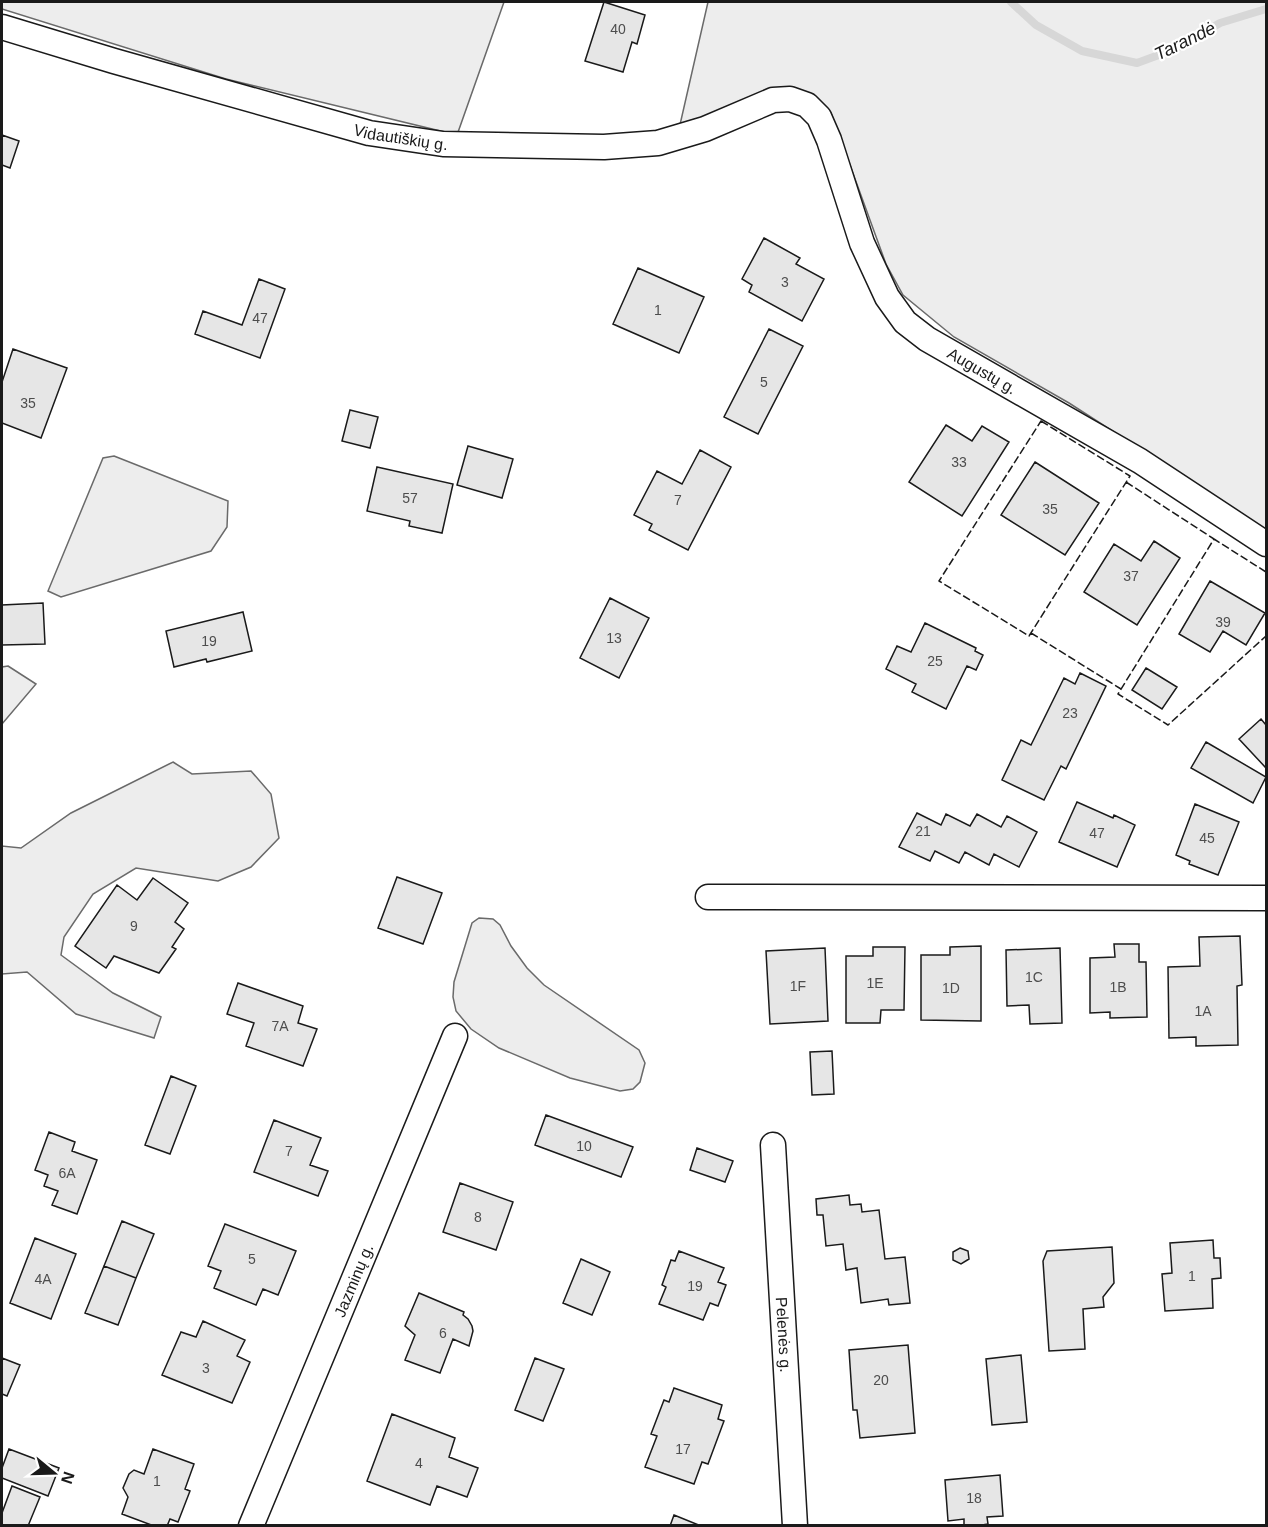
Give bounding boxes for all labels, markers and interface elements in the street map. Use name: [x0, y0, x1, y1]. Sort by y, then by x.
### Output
water label: Tarandė: [1151, 18, 1219, 64]
house number: 40: [610, 21, 626, 37]
street label: Vidautiškių g.: [352, 121, 448, 153]
house number: 3: [781, 274, 789, 290]
house number: 1: [654, 302, 662, 318]
house number: 47: [252, 310, 268, 326]
street label: Augustų g.: [945, 345, 1019, 397]
house number: 5: [760, 374, 768, 390]
house number: 35: [20, 395, 36, 411]
house number: 33: [951, 454, 967, 470]
house number: 57: [402, 490, 418, 506]
house number: 7: [674, 492, 682, 508]
house number: 35: [1042, 501, 1058, 517]
house number: 37: [1123, 568, 1139, 584]
house number: 39: [1215, 614, 1231, 630]
house number: 13: [606, 630, 622, 646]
house number: 19: [201, 633, 217, 649]
house number: 25: [927, 653, 943, 669]
house number: 23: [1062, 705, 1078, 721]
house number: 21: [915, 823, 931, 839]
house number: 47: [1089, 825, 1105, 841]
house number: 45: [1199, 830, 1215, 846]
house number: 9: [130, 918, 138, 934]
house number: 1C: [1025, 969, 1043, 985]
house number: 1E: [866, 975, 884, 991]
house number: 1F: [790, 978, 806, 994]
house number: 1B: [1109, 979, 1127, 995]
house number: 1D: [942, 980, 960, 996]
house number: 1A: [1194, 1003, 1212, 1019]
house number: 7A: [271, 1018, 289, 1034]
house number: 10: [576, 1138, 592, 1154]
house number: 7: [285, 1143, 293, 1159]
house number: 6A: [58, 1165, 76, 1181]
house number: 8: [474, 1209, 482, 1225]
street label: Jazminų g.: [331, 1242, 376, 1320]
house number: 5: [248, 1251, 256, 1267]
house number: 1: [1188, 1268, 1196, 1284]
house number: 4A: [34, 1271, 52, 1287]
house number: 19: [687, 1278, 703, 1294]
street label: Pelenės g.: [773, 1296, 794, 1373]
house number: 6: [439, 1325, 447, 1341]
house number: 3: [202, 1360, 210, 1376]
house number: 20: [873, 1372, 889, 1388]
house number: 17: [675, 1441, 691, 1457]
north arrow: [24, 1443, 84, 1503]
house number: 4: [415, 1455, 423, 1471]
text: N: [58, 1469, 78, 1486]
house number: 1: [153, 1473, 161, 1489]
house number: 18: [966, 1490, 982, 1506]

